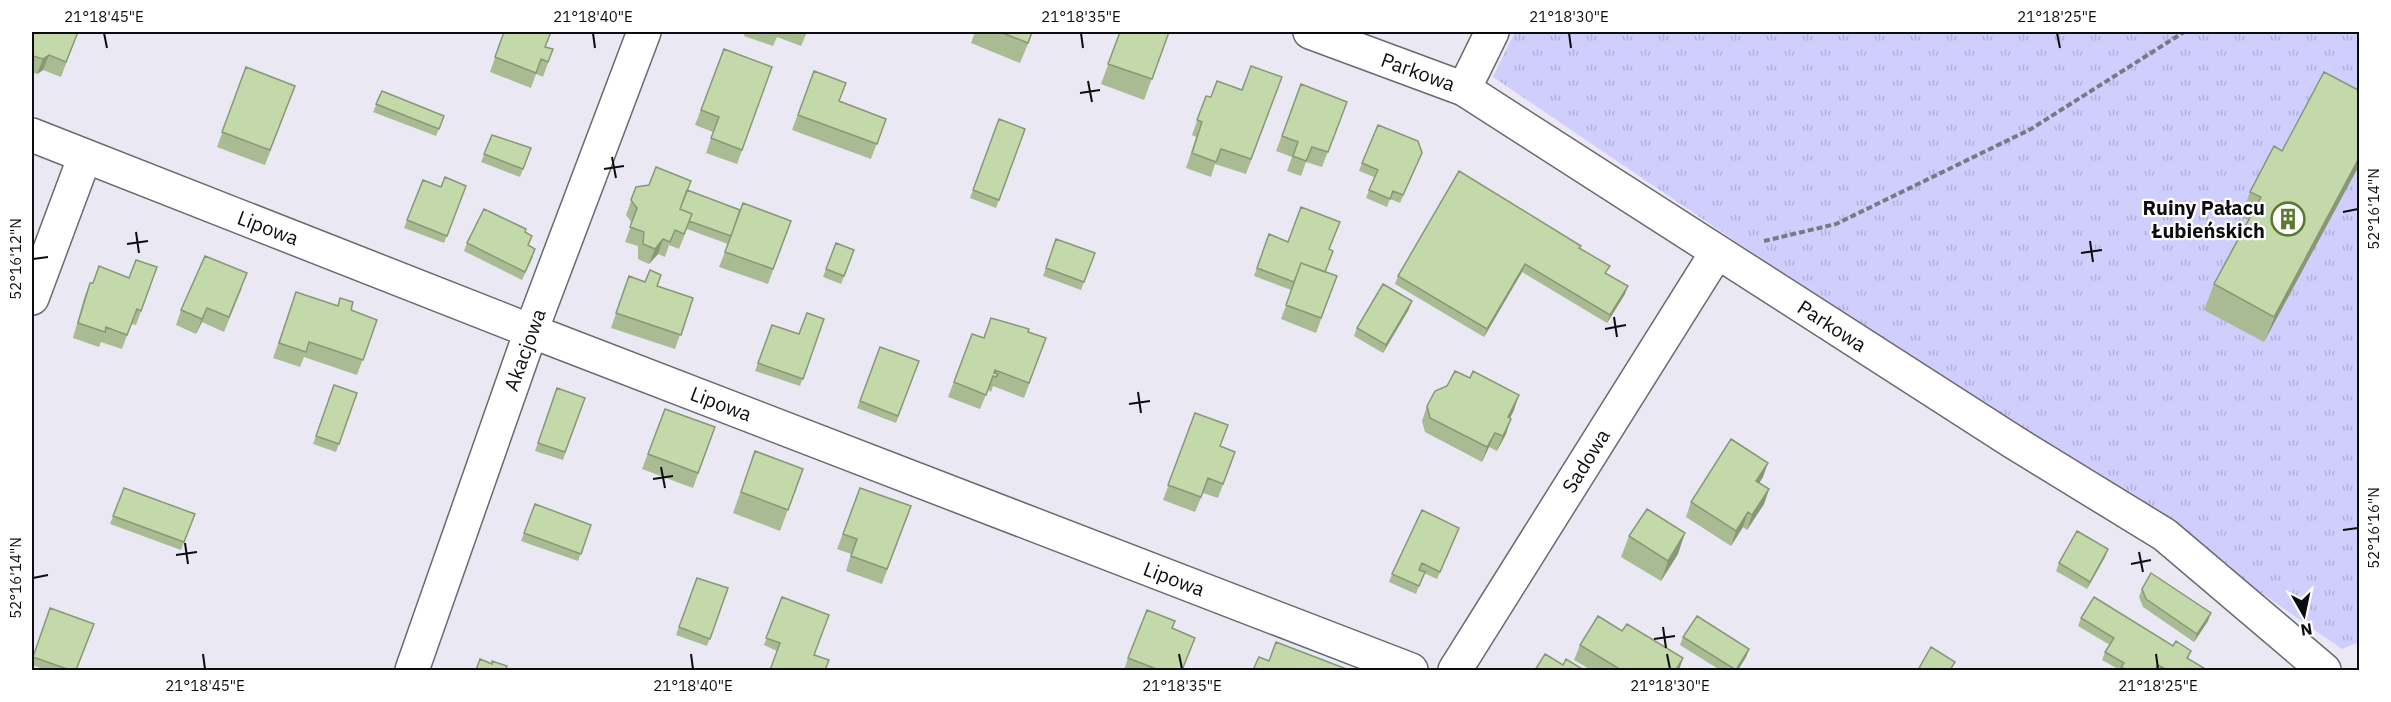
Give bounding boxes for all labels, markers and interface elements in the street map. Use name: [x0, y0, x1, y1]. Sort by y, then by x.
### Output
text: 21°18'45"E: [64, 7, 144, 26]
text: 21°18'40"E: [553, 7, 633, 26]
text: 21°18'35"E: [1041, 7, 1121, 26]
text: 21°18'30"E: [1529, 7, 1609, 26]
text: 21°18'25"E: [2017, 7, 2097, 26]
street label: Parkowa: [1377, 46, 1459, 98]
text: 52°16'14"N: [2364, 168, 2383, 250]
place label: Ruiny Pałacu Łubieńskich: [2143, 194, 2265, 244]
building icon: Ruiny Pałacu Łubieńskich: [2270, 201, 2306, 237]
street label: Lipowa: [234, 204, 303, 252]
text: 52°16'12"N: [6, 218, 25, 300]
street label: Parkowa: [1793, 293, 1872, 358]
street label: Akacjowa: [497, 305, 552, 395]
street label: Lipowa: [687, 380, 756, 428]
street label: Sadowa: [1555, 423, 1616, 498]
text: 52°16'16"N: [2364, 487, 2383, 569]
text: 52°16'14"N: [6, 537, 25, 619]
street label: Lipowa: [1140, 555, 1209, 603]
north arrow: [2274, 585, 2334, 645]
text: N: [2299, 619, 2314, 641]
text: 21°18'45"E: [165, 676, 245, 695]
text: 21°18'40"E: [653, 676, 733, 695]
text: 21°18'35"E: [1142, 676, 1222, 695]
text: 21°18'30"E: [1630, 676, 1710, 695]
text: 21°18'25"E: [2118, 676, 2198, 695]

